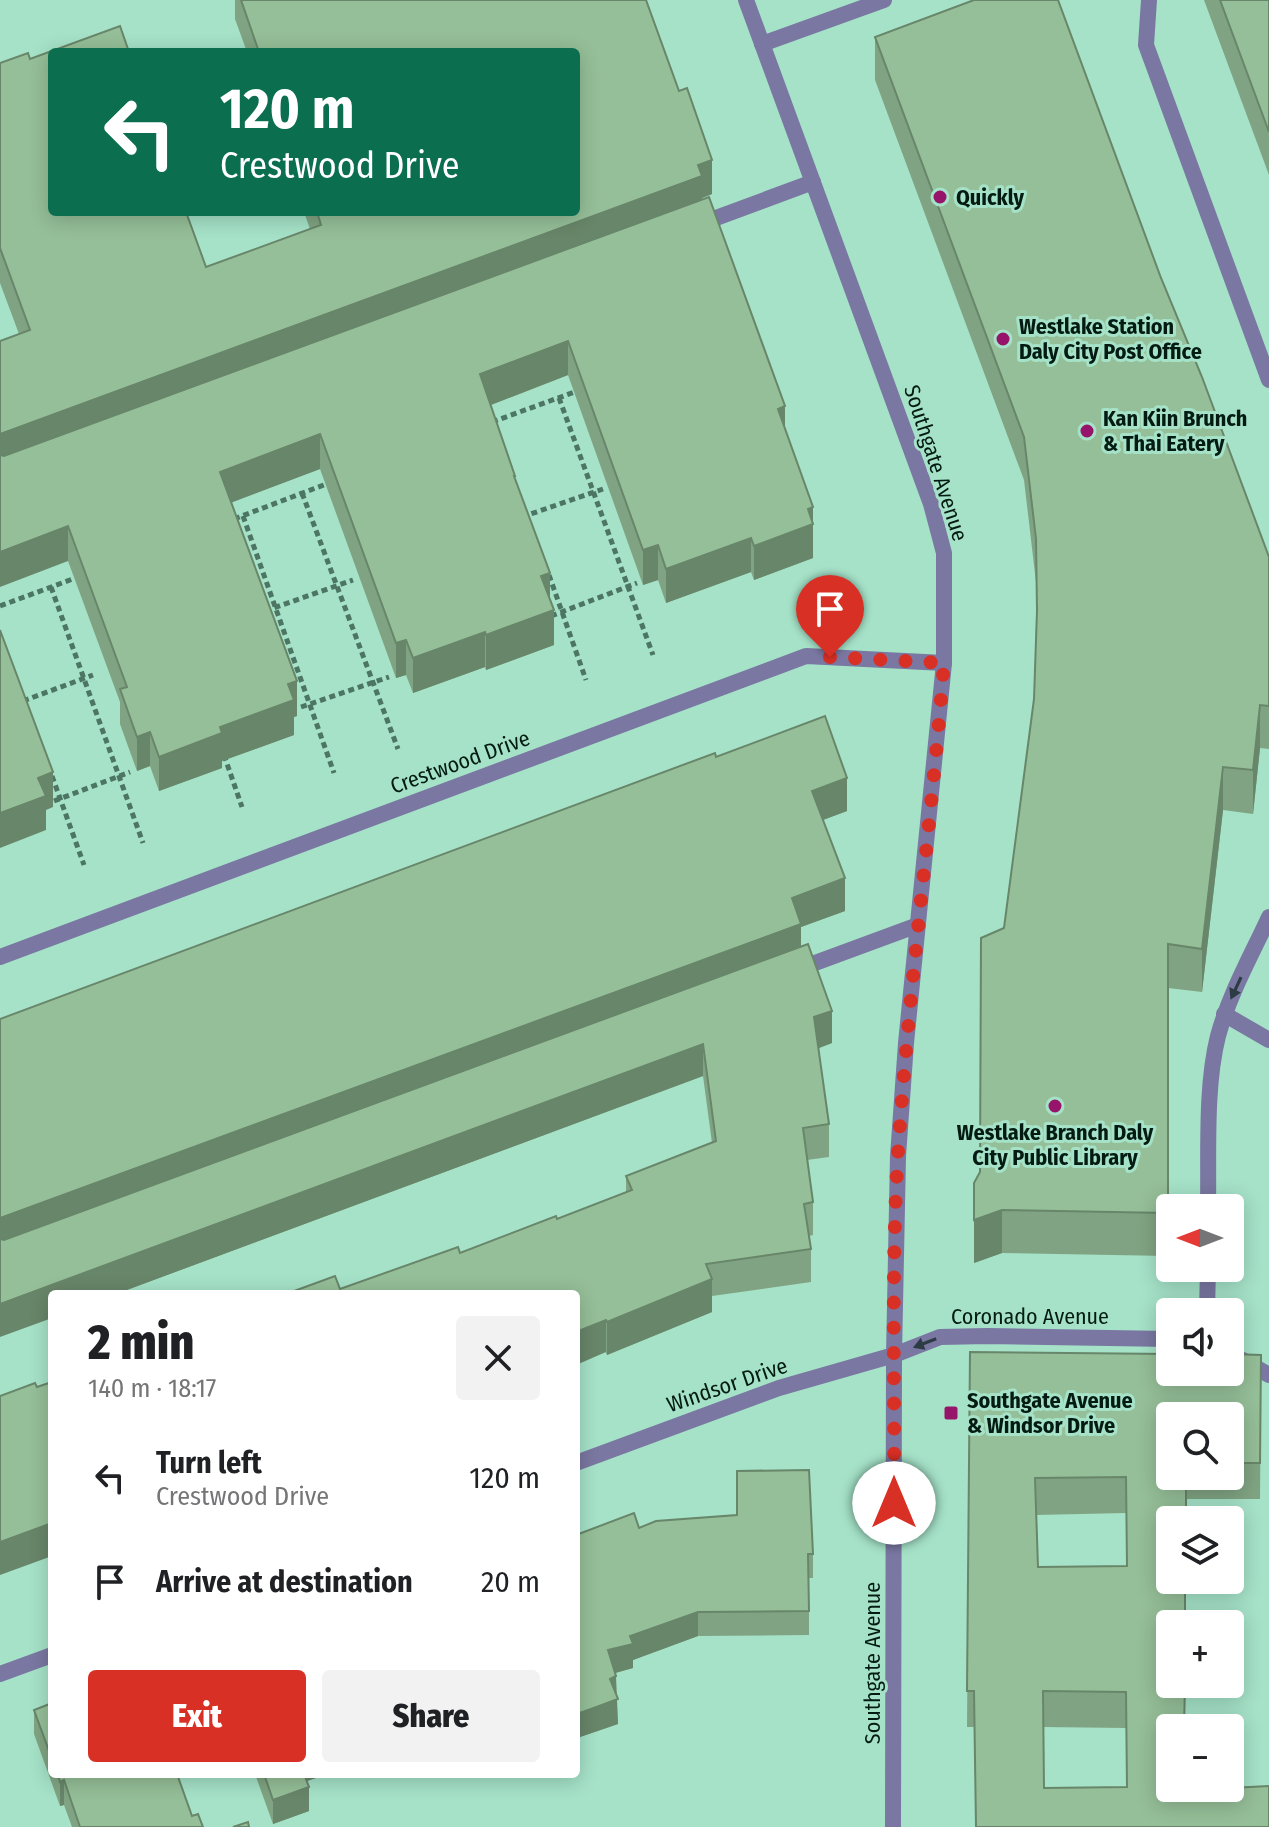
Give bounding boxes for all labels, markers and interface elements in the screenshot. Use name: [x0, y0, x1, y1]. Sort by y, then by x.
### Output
text: 120 m: [220, 76, 355, 143]
icon: left: [88, 80, 192, 184]
text: Crestwood Drive: [220, 144, 460, 188]
place label: Quickly: [956, 184, 1025, 211]
marker: Quickly: [931, 188, 949, 206]
place label: Westlake Station Daly City Post Office: [1019, 313, 1202, 365]
marker: Westlake Station Daly City Post Office: [994, 330, 1012, 348]
street label: Southgate Avenue: [898, 382, 974, 544]
place label: Kan Kiin Brunch & Thai Eatery: [1103, 405, 1247, 457]
marker: Kan Kiin Brunch & Thai Eatery: [1078, 422, 1096, 440]
pin: [796, 575, 864, 657]
icon: arrive: [808, 587, 852, 631]
street label: Crestwood Drive: [387, 724, 533, 800]
one-way arrow: [1229, 976, 1243, 1000]
marker: Westlake Branch Daly City Public Library: [1046, 1097, 1064, 1115]
place label: Westlake Branch Daly City Public Library: [957, 1119, 1154, 1171]
north arrow: [1156, 1194, 1244, 1282]
map controls: [1156, 1194, 1244, 1802]
button: sound: [1156, 1298, 1244, 1386]
street label: Coronado Avenue: [951, 1303, 1109, 1330]
text: 2 min: [88, 1314, 194, 1372]
button: close: [456, 1316, 540, 1400]
one-way arrow: [913, 1337, 937, 1350]
street label: Windsor Drive: [663, 1352, 791, 1418]
text: 140 m · 18:17: [88, 1373, 216, 1404]
place label: Southgate Avenue & Windsor Drive: [967, 1387, 1133, 1439]
button: search: [1156, 1402, 1244, 1490]
marker: Southgate Avenue & Windsor Drive: [942, 1404, 960, 1422]
text: Turn left: [156, 1445, 262, 1481]
icon: left: [88, 1456, 132, 1500]
text: 120 m: [469, 1460, 540, 1496]
position arrow: [852, 1461, 936, 1545]
text: Crestwood Drive: [156, 1481, 329, 1512]
button: layers: [1156, 1506, 1244, 1594]
icon: arrive: [88, 1560, 132, 1604]
text: Arrive at destination: [156, 1564, 413, 1600]
text: 20 m: [481, 1564, 540, 1600]
street label: Southgate Avenue: [859, 1582, 886, 1744]
button: +: [1156, 1610, 1244, 1698]
button: Exit: [88, 1670, 306, 1762]
button: Share: [322, 1670, 540, 1762]
button: −: [1156, 1714, 1244, 1802]

